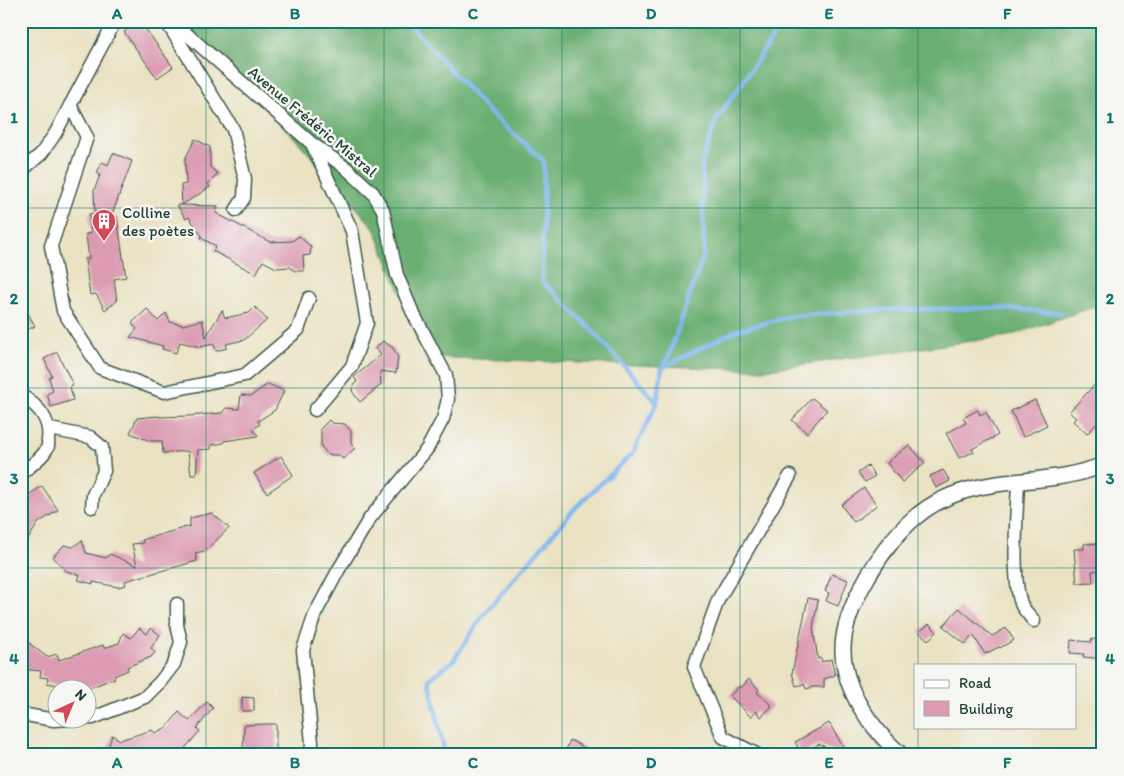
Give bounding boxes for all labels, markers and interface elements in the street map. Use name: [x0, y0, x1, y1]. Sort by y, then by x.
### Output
text: A: [111, 4, 123, 23]
text: B: [290, 4, 301, 23]
text: C: [468, 4, 479, 23]
text: D: [646, 4, 657, 23]
text: E: [825, 4, 834, 23]
text: F: [1003, 4, 1012, 23]
street label: Avenue Frédéric Mistral: [244, 62, 381, 181]
text: 1: [10, 108, 18, 127]
text: 1: [1106, 108, 1114, 127]
place label: Colline des poètes: [122, 203, 194, 240]
building icon: Colline des poètes: [91, 208, 117, 242]
text: 2: [10, 289, 19, 308]
text: 2: [1106, 289, 1115, 308]
text: 3: [10, 469, 19, 488]
text: 3: [1106, 469, 1115, 488]
text: 4: [9, 649, 19, 668]
text: 4: [1105, 649, 1115, 668]
legend: [914, 664, 1076, 728]
text: Road: [959, 674, 992, 692]
north arrow: [48, 678, 98, 728]
text: N: [71, 686, 90, 704]
text: Building: [959, 700, 1013, 718]
text: A: [111, 753, 123, 772]
text: B: [290, 753, 301, 772]
text: C: [468, 753, 479, 772]
text: D: [646, 753, 657, 772]
text: E: [825, 753, 834, 772]
text: F: [1003, 753, 1012, 772]

